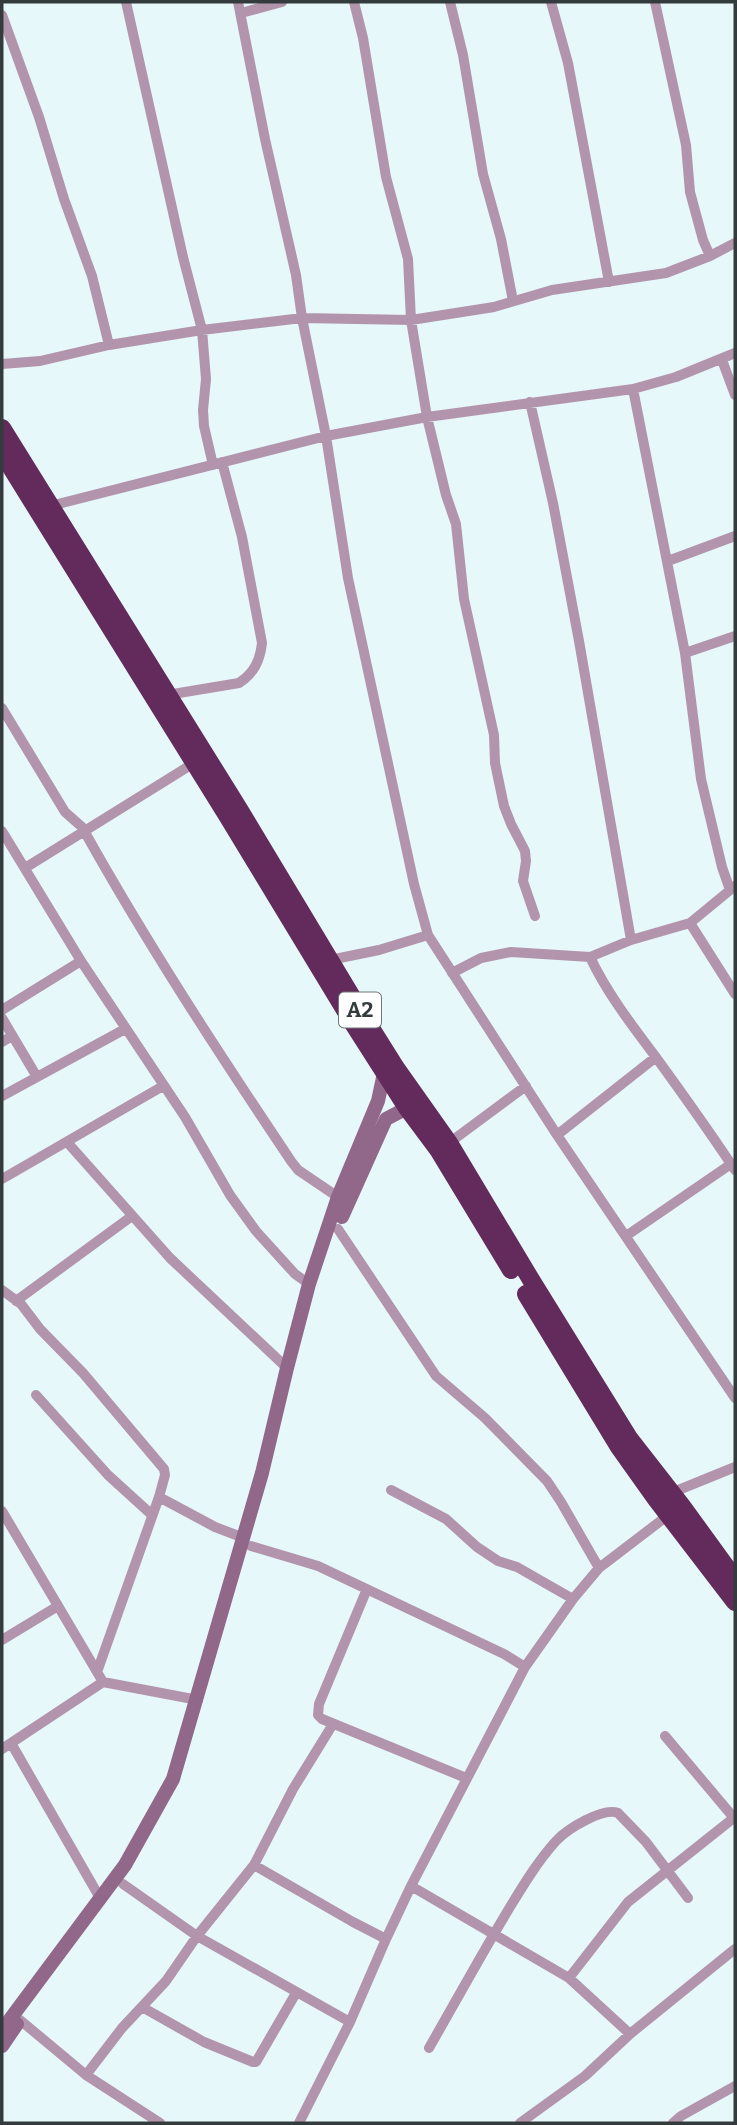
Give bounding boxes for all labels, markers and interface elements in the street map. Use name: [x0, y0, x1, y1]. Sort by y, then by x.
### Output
road number: A2: [339, 992, 381, 1028]

